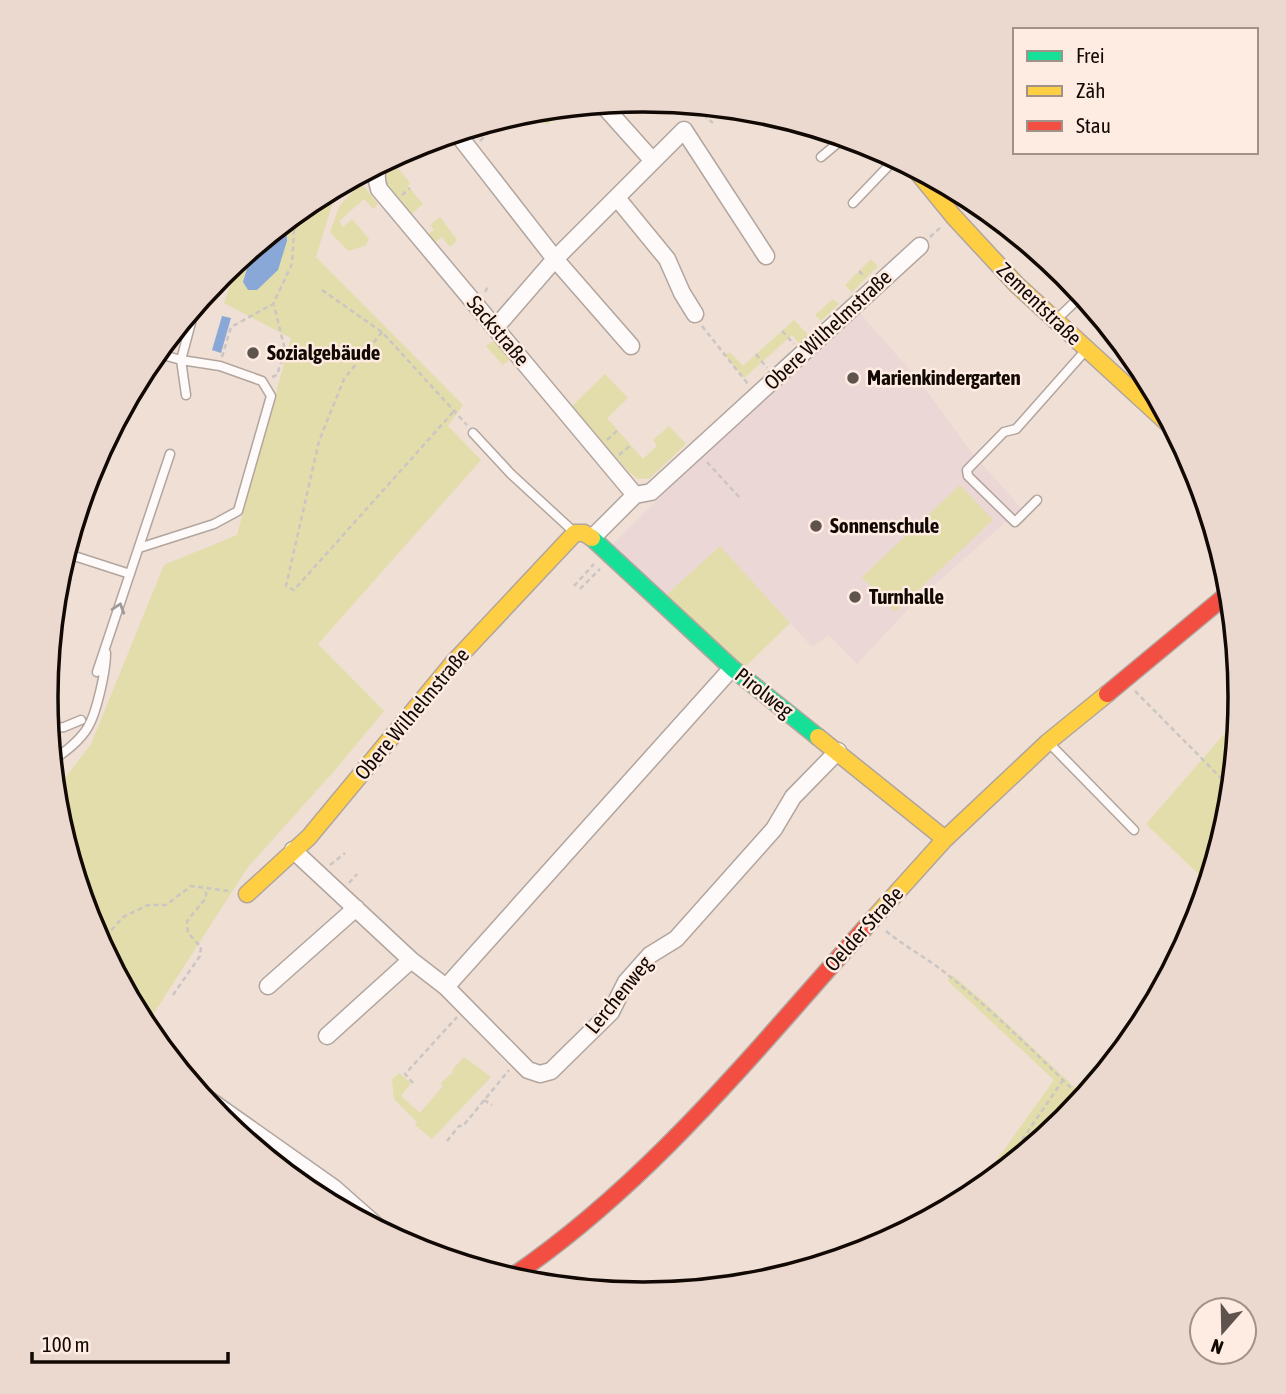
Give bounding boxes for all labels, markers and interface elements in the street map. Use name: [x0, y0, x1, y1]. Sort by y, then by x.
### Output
legend: [1013, 28, 1258, 154]
text: Frei: [1076, 43, 1105, 67]
text: Zäh: [1076, 78, 1105, 102]
text: Stau: [1076, 113, 1111, 137]
street label: Zementstraße: [992, 257, 1087, 350]
street label: Obere Wilhelmstraße: [759, 264, 896, 394]
street label: Sackstraße: [463, 290, 535, 370]
place label: Sozialgebäude: [267, 340, 380, 364]
marker: Sozialgebäude: [245, 345, 261, 361]
place label: Marienkindergarten: [867, 365, 1021, 389]
marker: Marienkindergarten: [845, 370, 861, 386]
place label: Sonnenschule: [830, 513, 939, 537]
marker: Sonnenschule: [808, 518, 824, 534]
place label: Turnhalle: [869, 584, 944, 608]
marker: Turnhalle: [847, 589, 863, 605]
one-way arrow: [111, 602, 125, 614]
street label: Obere Wilhelmstraße: [349, 643, 473, 784]
street label: Pirolweg: [731, 662, 798, 722]
street label: Oelder Straße: [819, 881, 907, 976]
street label: Lerchenweg: [580, 951, 657, 1038]
north arrow: [1188, 1296, 1258, 1366]
scale bar: [32, 1320, 228, 1364]
text: 100 m: [42, 1332, 90, 1356]
text: N: [1208, 1335, 1226, 1359]

